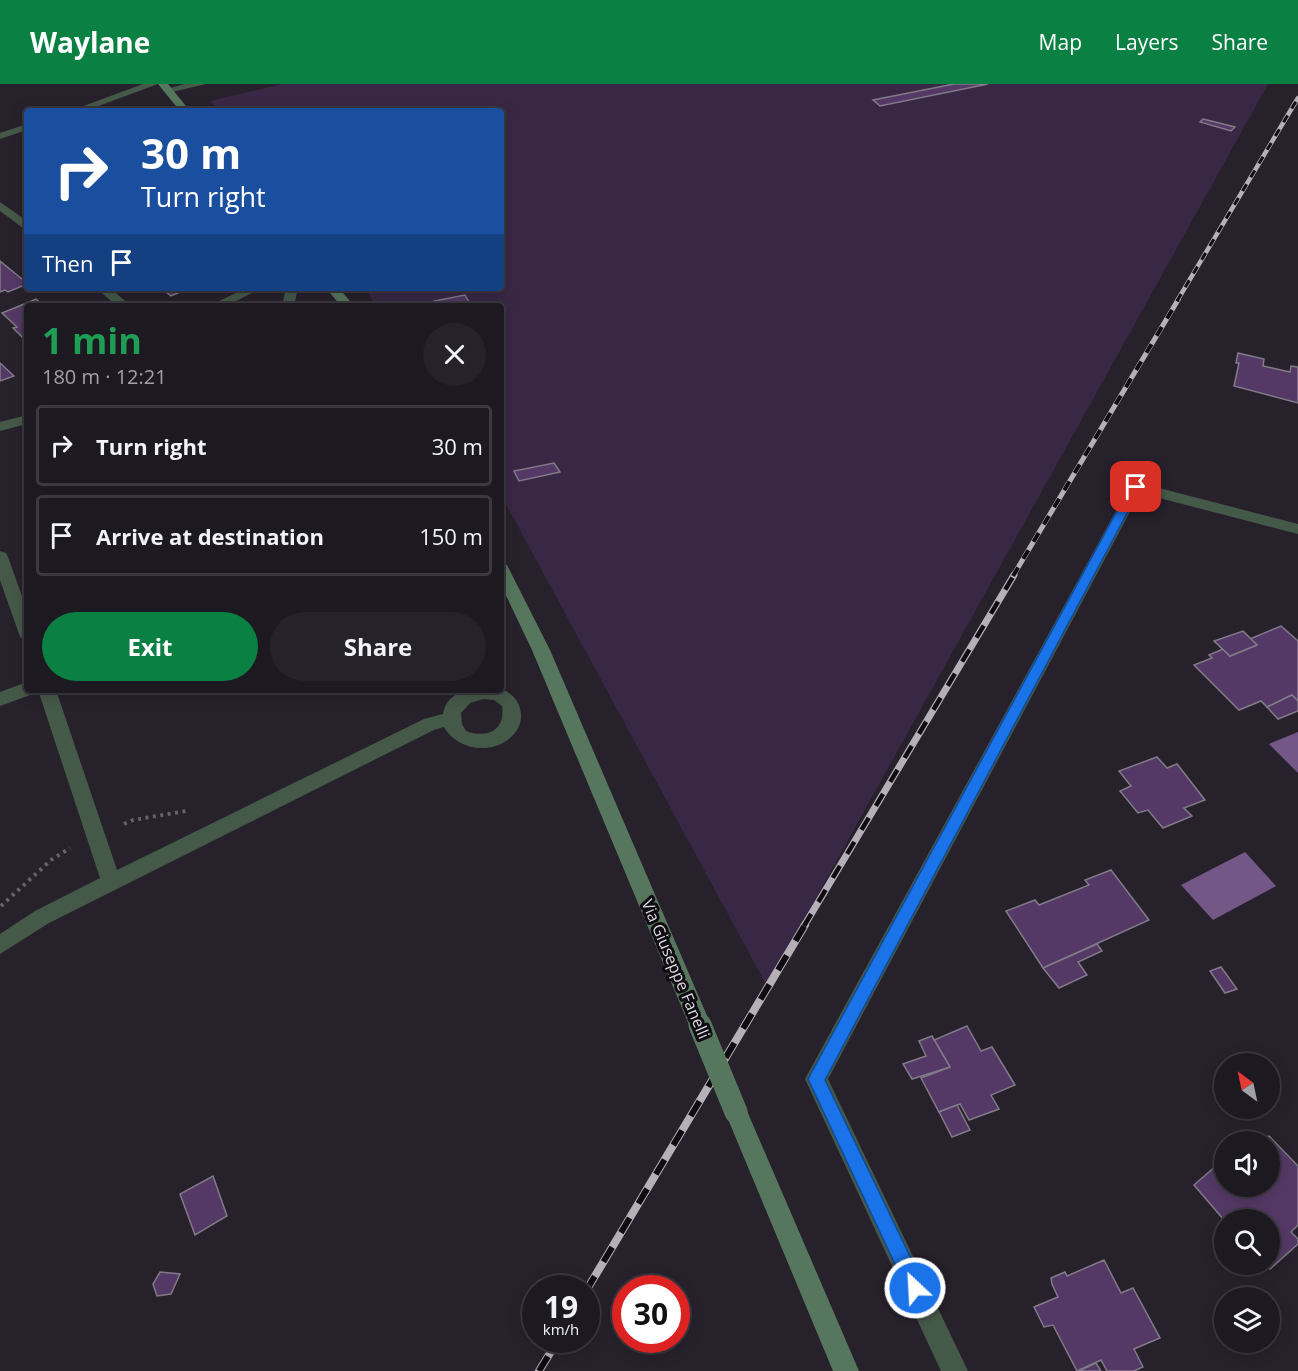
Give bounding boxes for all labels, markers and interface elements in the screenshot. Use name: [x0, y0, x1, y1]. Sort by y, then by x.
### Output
text: Waylane: [30, 23, 150, 61]
text: Map: [1039, 28, 1082, 56]
text: Layers: [1115, 28, 1179, 56]
text: Share: [1212, 28, 1268, 56]
text: 30 m: [141, 124, 241, 181]
icon: right: [42, 132, 120, 210]
text: Turn right: [141, 178, 266, 215]
icon: arrive: [105, 246, 138, 279]
text: Then: [42, 248, 93, 278]
text: 1 min: [42, 316, 142, 365]
button: close: [423, 323, 486, 386]
text: 180 m · 12:21: [42, 363, 167, 390]
icon: right: [45, 429, 78, 462]
text: Turn right: [96, 431, 207, 461]
text: 30 m: [432, 431, 483, 461]
pin: [1110, 461, 1161, 512]
icon: arrive: [1119, 470, 1152, 503]
icon: arrive: [45, 519, 78, 552]
text: Arrive at destination: [96, 521, 324, 551]
text: 150 m: [419, 521, 483, 551]
button: Exit: [42, 612, 258, 681]
button: Share: [270, 612, 486, 681]
street label: Via Giuseppe Fanelli: [637, 896, 715, 1042]
north arrow: [1214, 1053, 1280, 1119]
map controls: [1214, 1053, 1280, 1353]
button: sound: [1214, 1131, 1280, 1197]
button: search: [1214, 1209, 1280, 1275]
position arrow: [883, 1256, 947, 1320]
speed limit sign: 30: [612, 1275, 690, 1353]
text: 19: [544, 1286, 578, 1327]
button: layers: [1214, 1287, 1280, 1353]
text: km/h: [543, 1319, 579, 1339]

